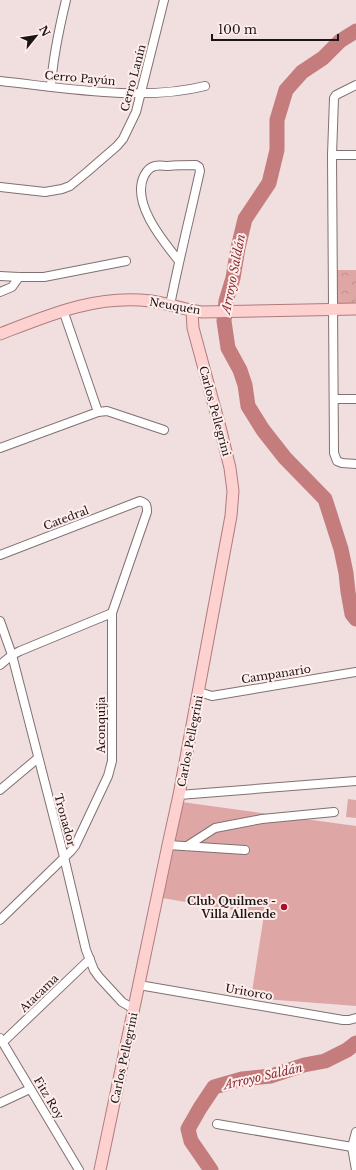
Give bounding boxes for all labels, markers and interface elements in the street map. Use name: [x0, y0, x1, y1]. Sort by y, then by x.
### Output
north arrow: [16, 16, 56, 56]
scale bar: [212, 16, 338, 42]
text: 100 m: [218, 22, 257, 37]
text: N: [36, 23, 54, 40]
street label: Cerro Lanín: [117, 43, 149, 113]
street label: Cerro Payún: [44, 68, 116, 88]
water label: Arroyo Saldán: [218, 232, 248, 317]
street label: Neuquén: [148, 295, 202, 317]
street label: Carlos Pellegrini: [196, 364, 234, 458]
street label: Catedral: [41, 503, 91, 533]
street label: Campanario: [240, 662, 312, 686]
street label: Carlos Pellegrini: [174, 694, 206, 788]
street label: Aconquija: [94, 696, 108, 754]
street label: Tronador: [51, 792, 79, 849]
place label: Club Quilmes - Villa Allende: [187, 894, 277, 921]
marker: Club Quilmes - Villa Allende: [279, 902, 289, 912]
street label: Atacama: [16, 970, 62, 1016]
street label: Uritorco: [224, 981, 274, 1003]
street label: Carlos Pellegrini: [107, 1011, 141, 1105]
water label: Arroyo Saldán: [220, 1059, 305, 1093]
street label: Fitz Roy: [31, 1074, 67, 1122]

